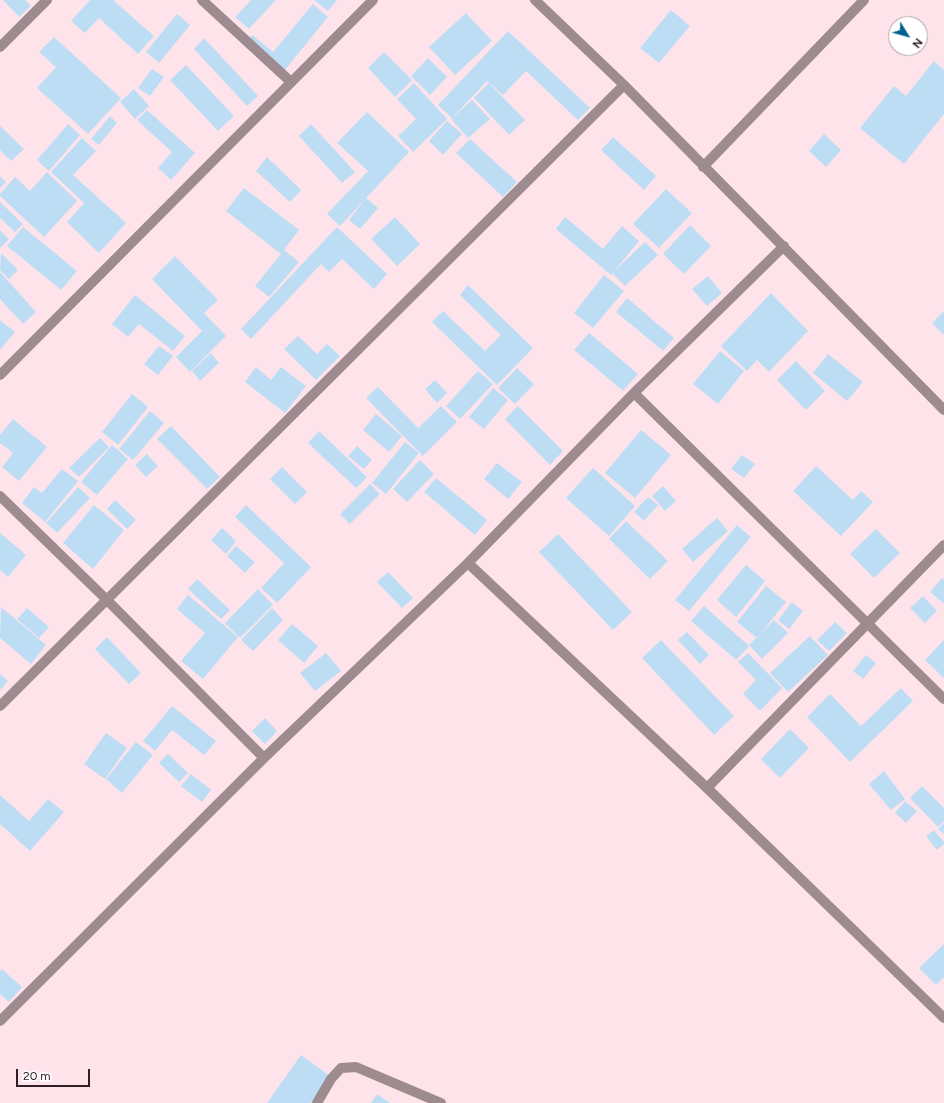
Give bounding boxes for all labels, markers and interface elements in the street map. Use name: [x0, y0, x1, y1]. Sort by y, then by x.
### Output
north arrow: [888, 16, 928, 56]
text: N: [909, 36, 925, 50]
scale bar: [18, 1061, 92, 1087]
text: 20 m: [23, 1069, 51, 1083]

